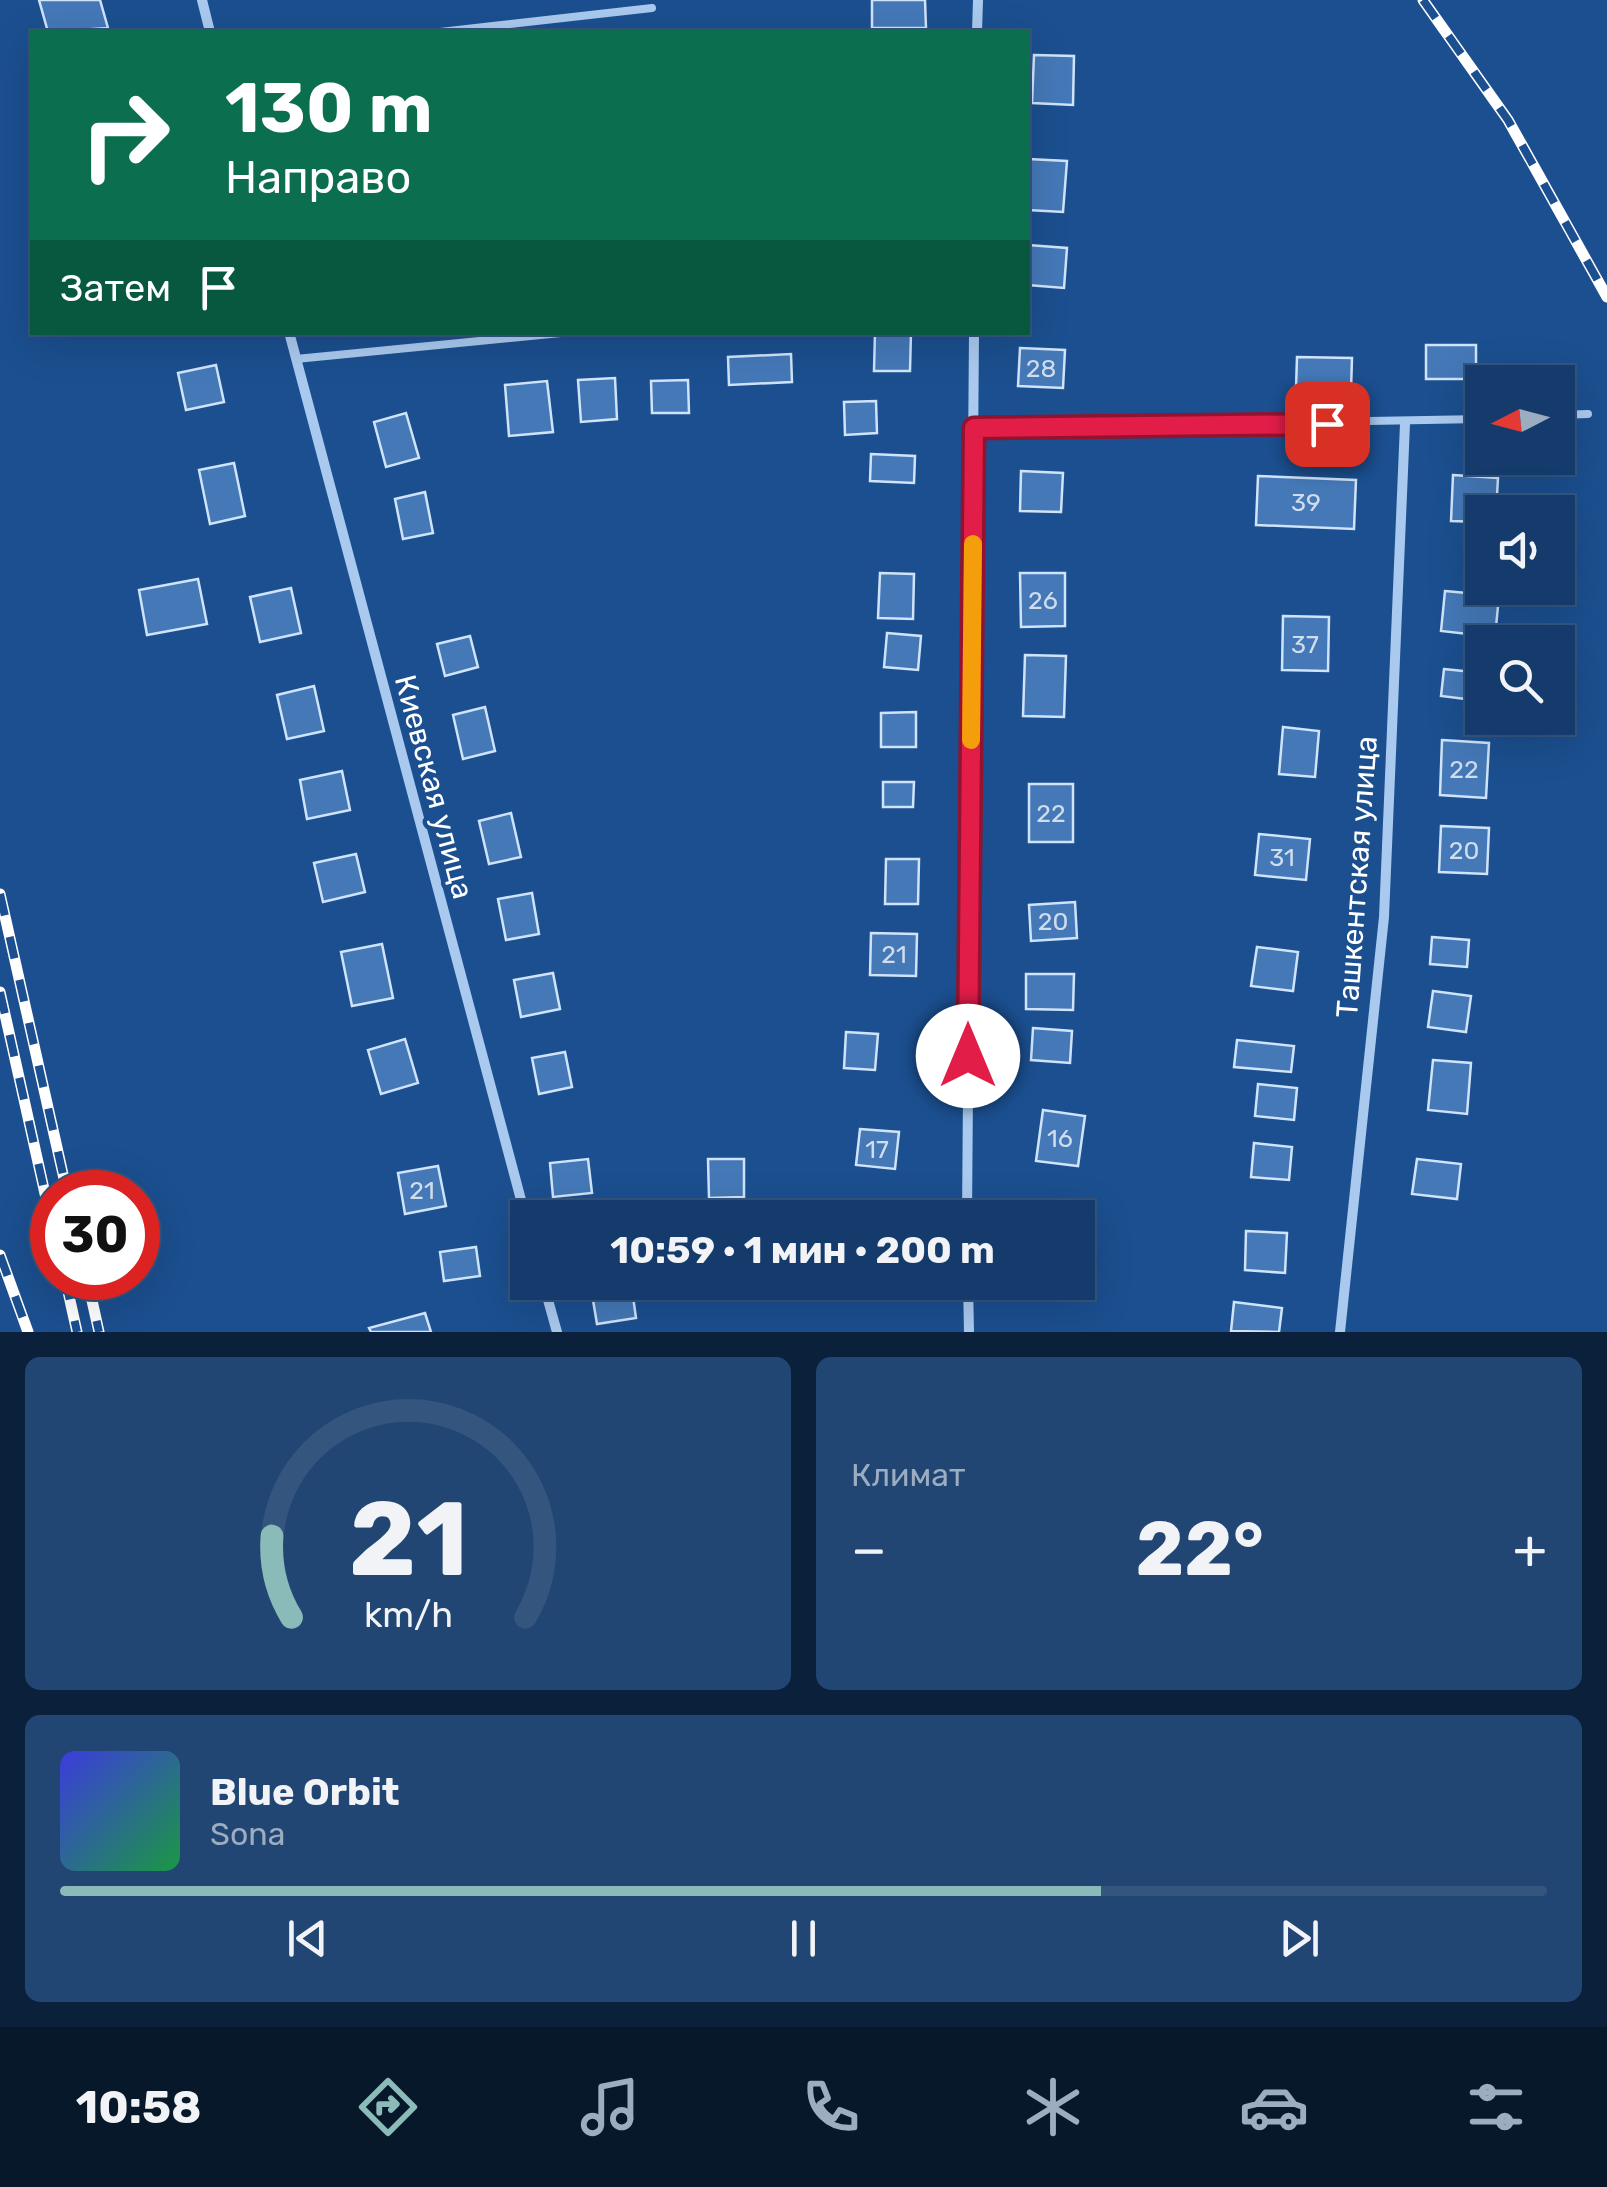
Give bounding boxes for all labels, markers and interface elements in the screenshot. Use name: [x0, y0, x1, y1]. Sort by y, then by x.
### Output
text: 130 m: [225, 67, 433, 150]
icon: right: [60, 70, 190, 200]
text: Направо: [225, 151, 411, 204]
icon: arrive: [191, 260, 246, 315]
text: Затем: [60, 265, 171, 311]
house number: 28: [1026, 354, 1056, 383]
north arrow: [1465, 365, 1575, 475]
map controls: [1465, 365, 1575, 735]
pin: [1285, 382, 1370, 467]
icon: arrive: [1300, 397, 1355, 452]
house number: 39: [1291, 488, 1321, 517]
button: sound: [1465, 495, 1575, 605]
house number: 26: [1028, 586, 1058, 615]
button: search: [1465, 625, 1575, 735]
house number: 37: [1291, 630, 1319, 659]
street label: Киевская улица: [387, 671, 481, 903]
street label: Ташкентская улица: [1329, 735, 1385, 1019]
house number: 22: [1449, 755, 1479, 784]
house number: 22: [1036, 799, 1066, 828]
house number: 20: [1449, 836, 1479, 865]
house number: 31: [1269, 843, 1295, 872]
house number: 20: [1038, 907, 1068, 936]
house number: 21: [881, 940, 907, 969]
position arrow: [916, 1004, 1020, 1108]
house number: 16: [1047, 1124, 1073, 1153]
house number: 17: [865, 1135, 889, 1164]
speed limit sign: 30: [30, 1170, 160, 1300]
house number: 21: [409, 1176, 435, 1205]
text: 10:59 · 1 мин · 200 m: [610, 1227, 995, 1273]
text: Климат: [851, 1456, 965, 1494]
text: 21: [348, 1478, 468, 1601]
text: 22°: [1136, 1505, 1264, 1594]
text: −: [851, 1517, 887, 1582]
text: +: [1513, 1517, 1547, 1582]
text: km/h: [363, 1594, 453, 1636]
text: Blue Orbit: [210, 1769, 400, 1815]
text: Sona: [210, 1815, 285, 1853]
icon: previous: [280, 1911, 335, 1966]
icon: pause: [776, 1911, 831, 1966]
icon: next: [1272, 1911, 1327, 1966]
icon: directions: [353, 2072, 423, 2142]
icon: music: [575, 2072, 645, 2142]
icon: phone: [796, 2072, 866, 2142]
icon: climate: [1018, 2072, 1088, 2142]
icon: car: [1239, 2072, 1309, 2142]
icon: filters: [1461, 2072, 1531, 2142]
text: 10:58: [76, 2081, 201, 2134]

